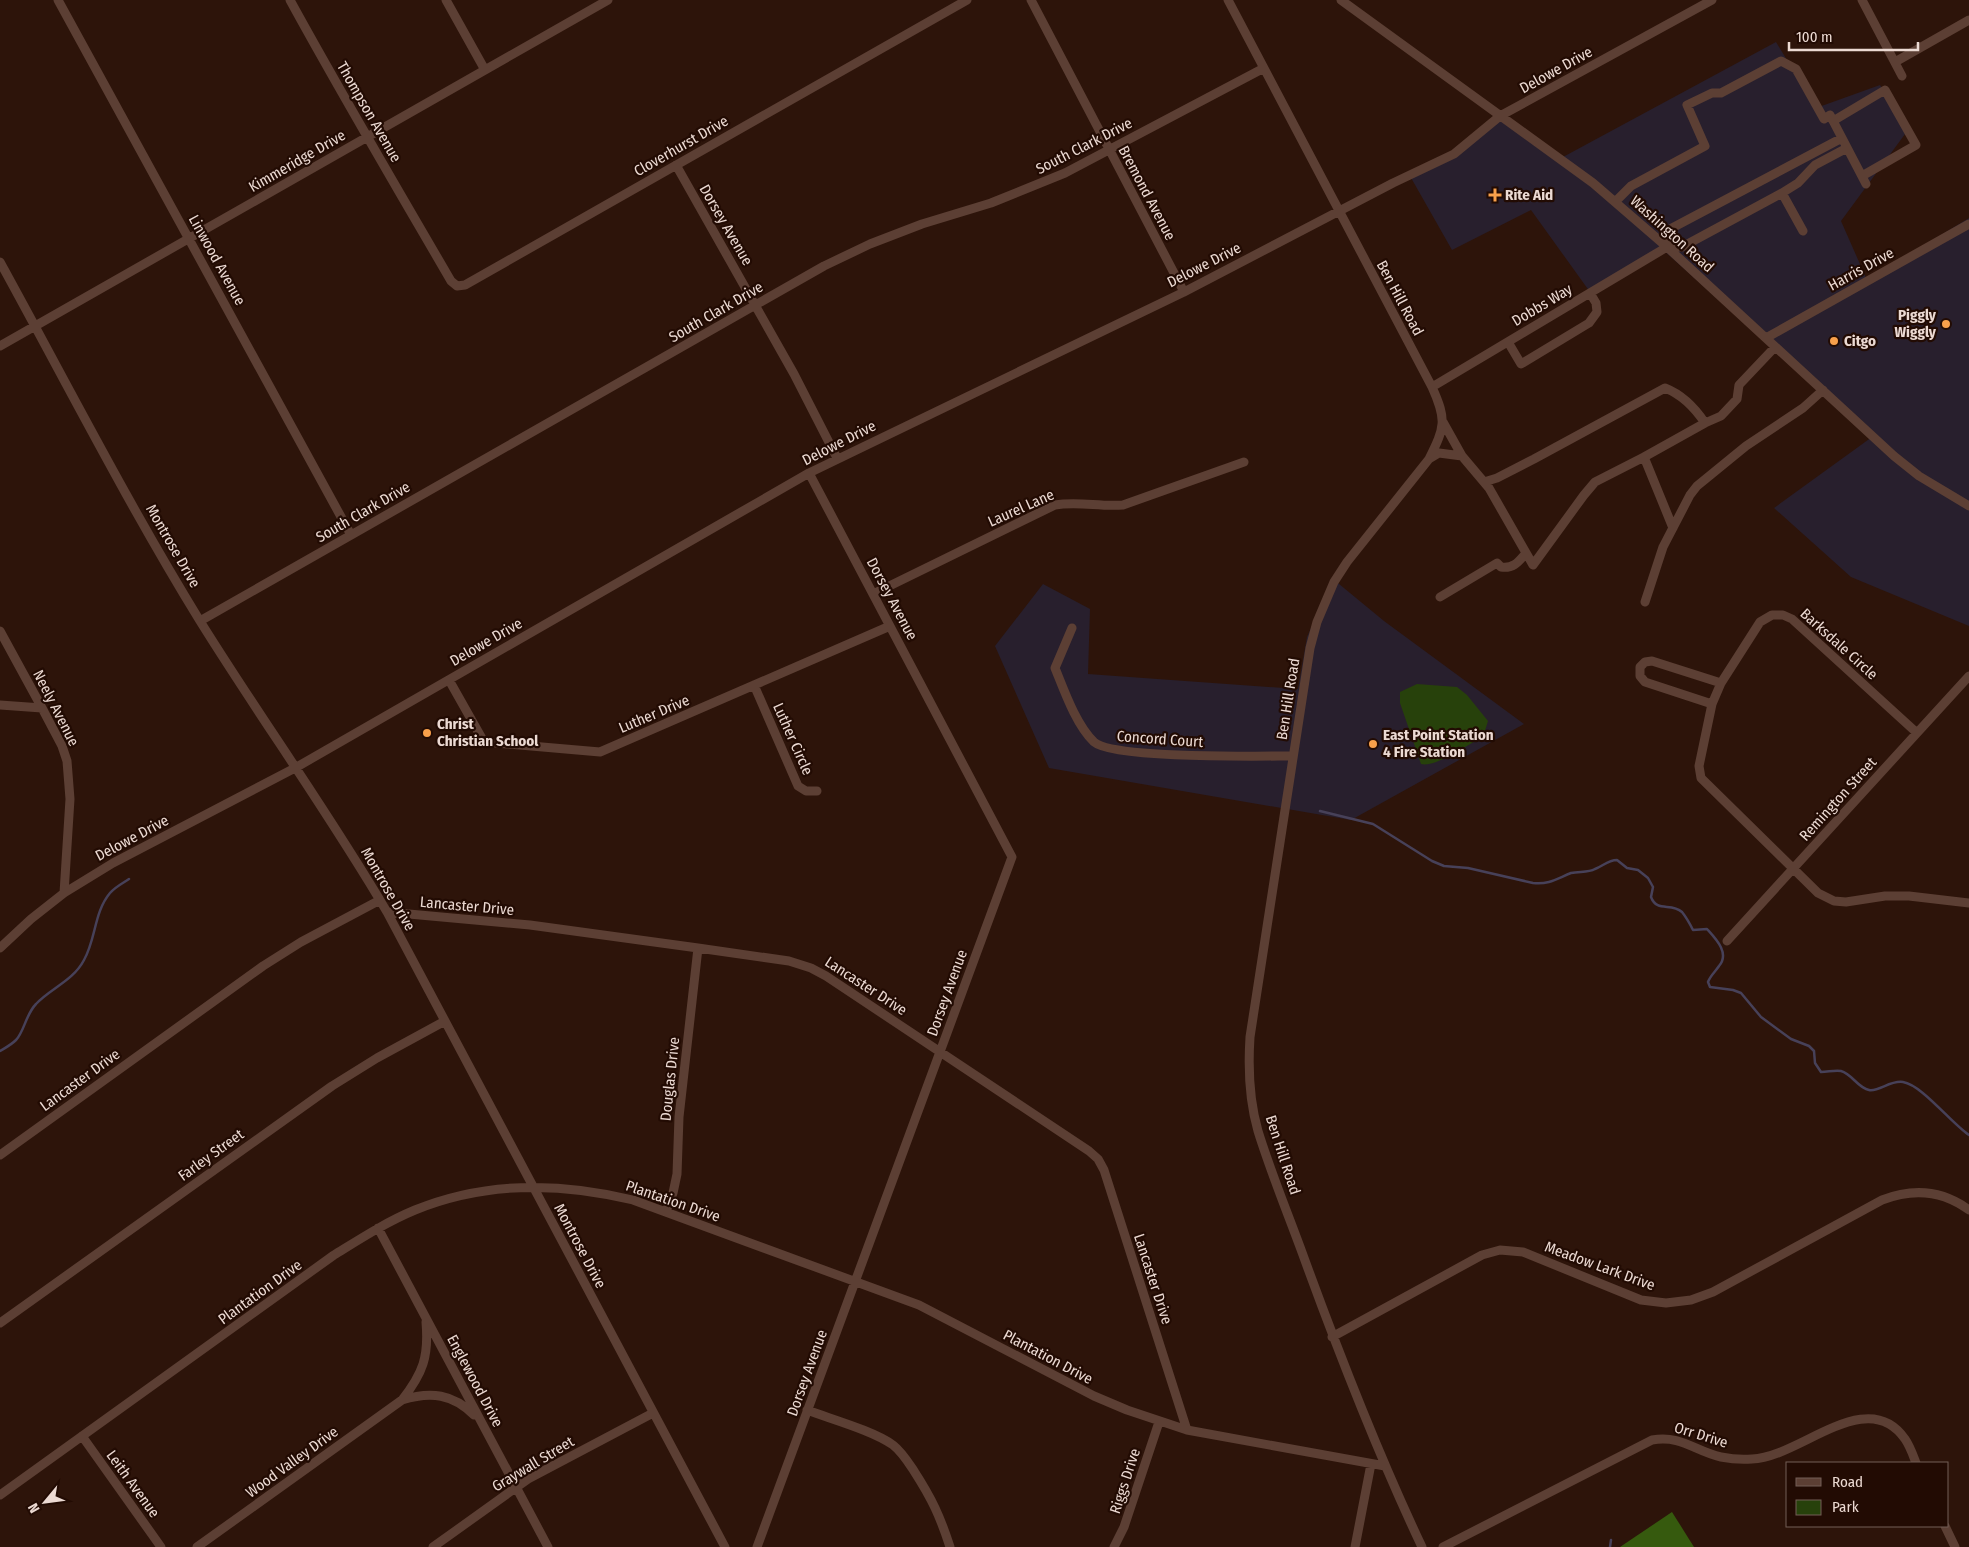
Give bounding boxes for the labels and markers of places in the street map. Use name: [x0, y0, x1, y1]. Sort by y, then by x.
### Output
place label: Rite Aid: [1505, 186, 1553, 204]
marker: Rite Aid: [1489, 189, 1501, 201]
place label: Piggly Wiggly: [1895, 306, 1937, 341]
marker: Piggly Wiggly: [1940, 318, 1952, 330]
place label: Citgo: [1844, 332, 1876, 350]
marker: Citgo: [1828, 335, 1840, 347]
place label: Christ Christian School: [437, 715, 539, 750]
place label: East Point Station 4 Fire Station: [1383, 726, 1494, 761]
marker: Christ Christian School: [421, 727, 433, 739]
marker: East Point Station 4 Fire Station: [1367, 738, 1379, 750]

